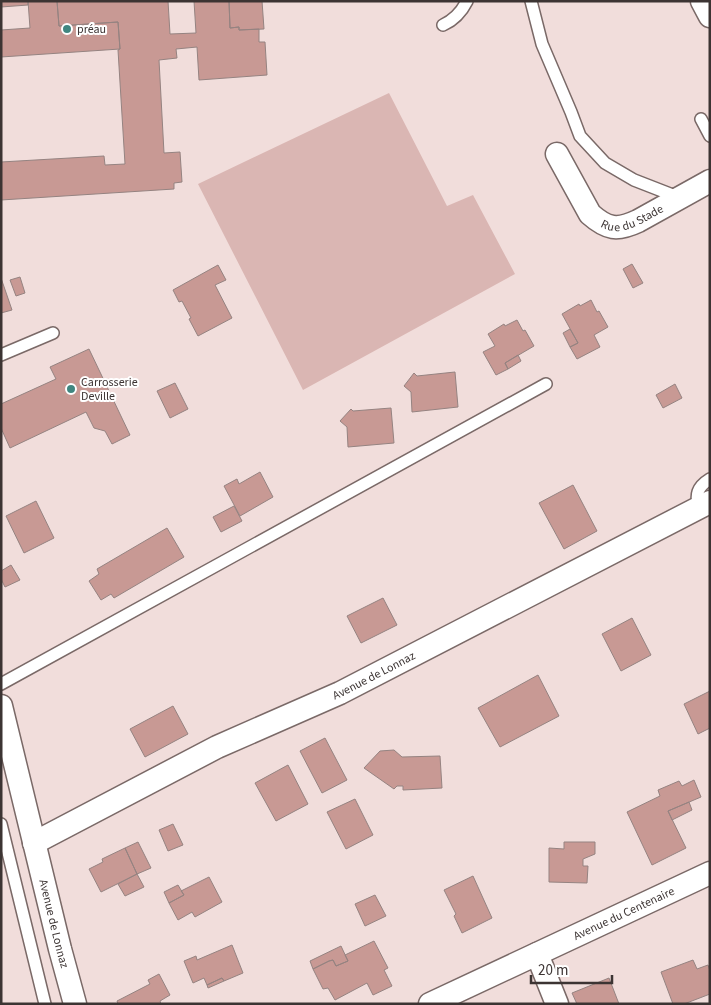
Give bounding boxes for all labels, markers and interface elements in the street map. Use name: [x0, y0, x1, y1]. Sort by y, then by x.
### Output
place label: préau: [77, 21, 106, 38]
marker: préau: [61, 23, 73, 35]
street label: Rue du Stade: [598, 200, 666, 236]
place label: Carrosserie Deville: [81, 374, 138, 405]
marker: Carrosserie Deville: [65, 383, 77, 395]
street label: Avenue de Lonnaz: [330, 647, 418, 704]
street label: Avenue de Lonnaz: [35, 877, 73, 970]
street label: Avenue du Centenaire: [570, 882, 677, 944]
scale bar: [531, 952, 612, 984]
text: 20 m: [538, 960, 568, 981]

